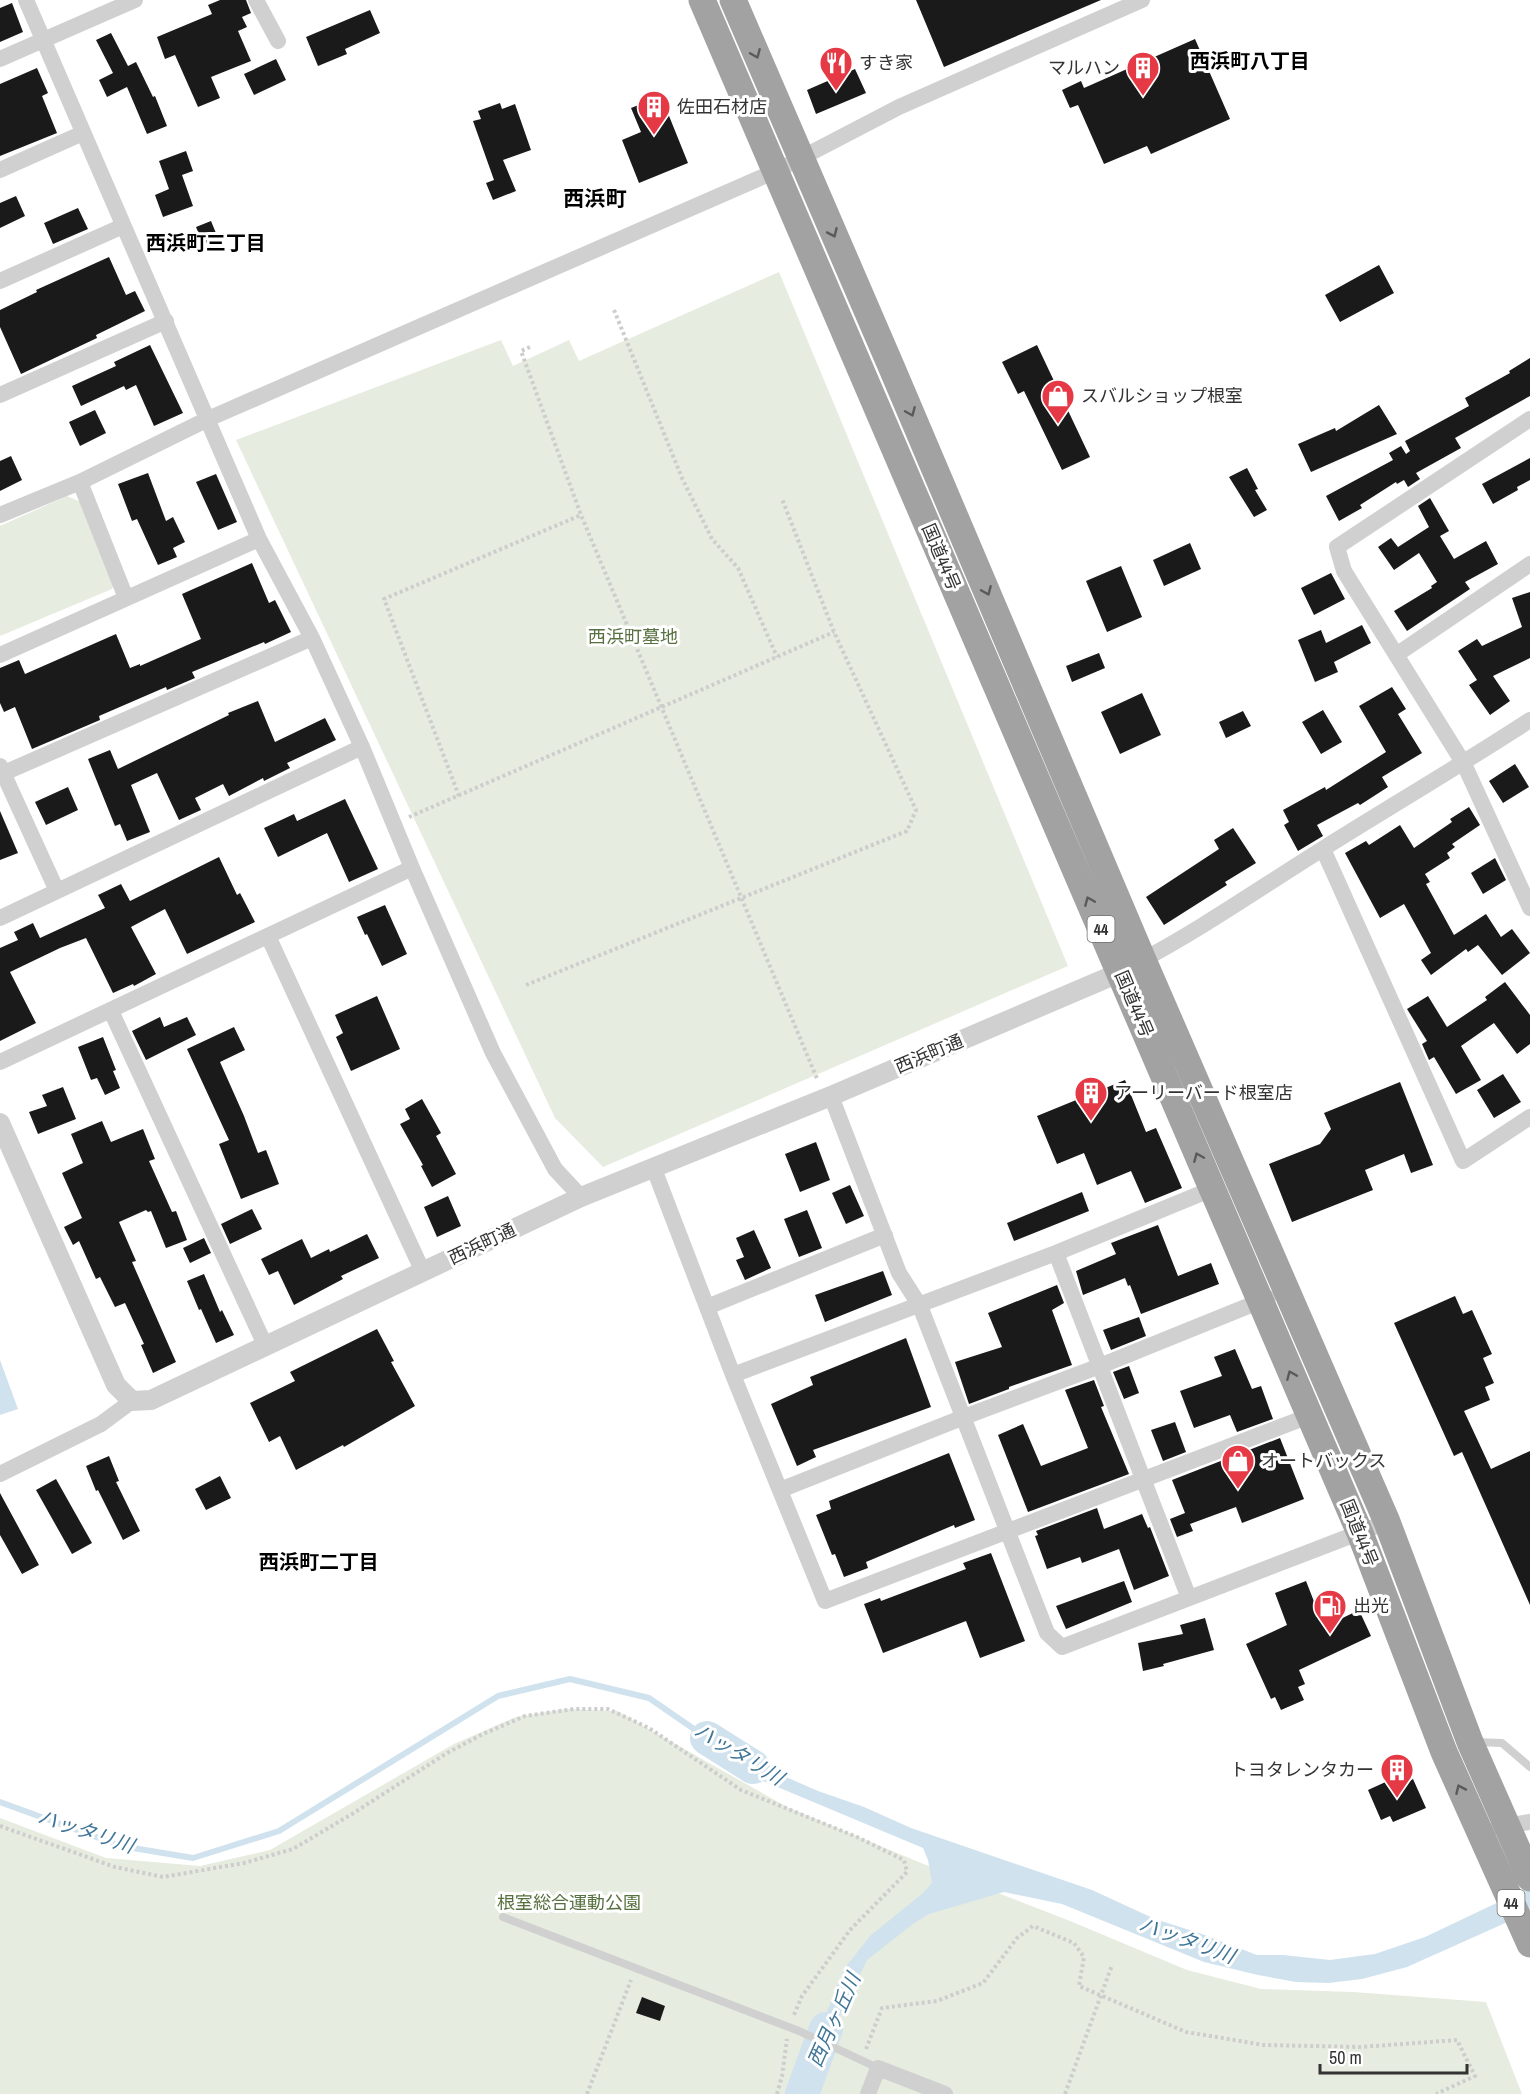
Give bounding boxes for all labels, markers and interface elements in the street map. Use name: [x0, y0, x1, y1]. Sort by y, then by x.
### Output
restaurant icon: すき家: [818, 45, 854, 92]
one-way arrow: [748, 47, 760, 58]
district label: 西浜町八丁目: [1190, 47, 1310, 74]
place label: すき家: [859, 50, 913, 75]
building icon: マルハン: [1125, 50, 1161, 97]
place label: マルハン: [1048, 55, 1120, 80]
building icon: 佐田石材店: [636, 89, 672, 136]
place label: 佐田石材店: [677, 94, 767, 119]
district label: 西浜町: [564, 184, 627, 213]
one-way arrow: [826, 226, 838, 237]
district label: 西浜町三丁目: [146, 229, 266, 256]
shop icon: スバルショップ根室: [1040, 378, 1076, 425]
place label: スバルショップ根室: [1081, 383, 1243, 408]
one-way arrow: [903, 405, 915, 416]
street label: 国道44号: [916, 520, 967, 594]
one-way arrow: [980, 585, 992, 596]
park label: 西浜町墓地: [588, 624, 678, 649]
one-way arrow: [1084, 896, 1096, 907]
road number: 44: [1088, 916, 1114, 942]
street label: 国道44号: [1109, 967, 1160, 1041]
street label: 西浜町通: [891, 1028, 967, 1079]
building icon: アーリーバード根室店: [1073, 1075, 1109, 1122]
place label: アーリーバード根室店: [1114, 1080, 1293, 1105]
one-way arrow: [1193, 1152, 1205, 1163]
street label: 西浜町通: [444, 1217, 520, 1270]
one-way arrow: [1287, 1370, 1299, 1381]
shop icon: オートバックス: [1220, 1443, 1256, 1490]
place label: オートバックス: [1261, 1448, 1386, 1473]
street label: 国道44号: [1335, 1495, 1384, 1570]
district label: 西浜町二丁目: [259, 1548, 379, 1575]
fuel station icon: 出光: [1312, 1588, 1348, 1635]
place label: 出光: [1353, 1593, 1389, 1618]
water label: ハッタリ川: [689, 1716, 791, 1792]
building icon: トヨタレンタカー: [1379, 1752, 1415, 1799]
place label: トヨタレンタカー: [1230, 1757, 1374, 1782]
one-way arrow: [1456, 1784, 1468, 1795]
water label: ハッタリ川: [34, 1802, 140, 1859]
park label: 根室総合運動公園: [497, 1890, 641, 1915]
road number: 44: [1498, 1890, 1524, 1916]
water label: ハッタリ川: [1136, 1910, 1241, 1970]
water label: 西月ヶ丘川: [801, 1967, 867, 2071]
scale bar: [1320, 2037, 1467, 2075]
text: 50 m: [1329, 2045, 1362, 2070]

